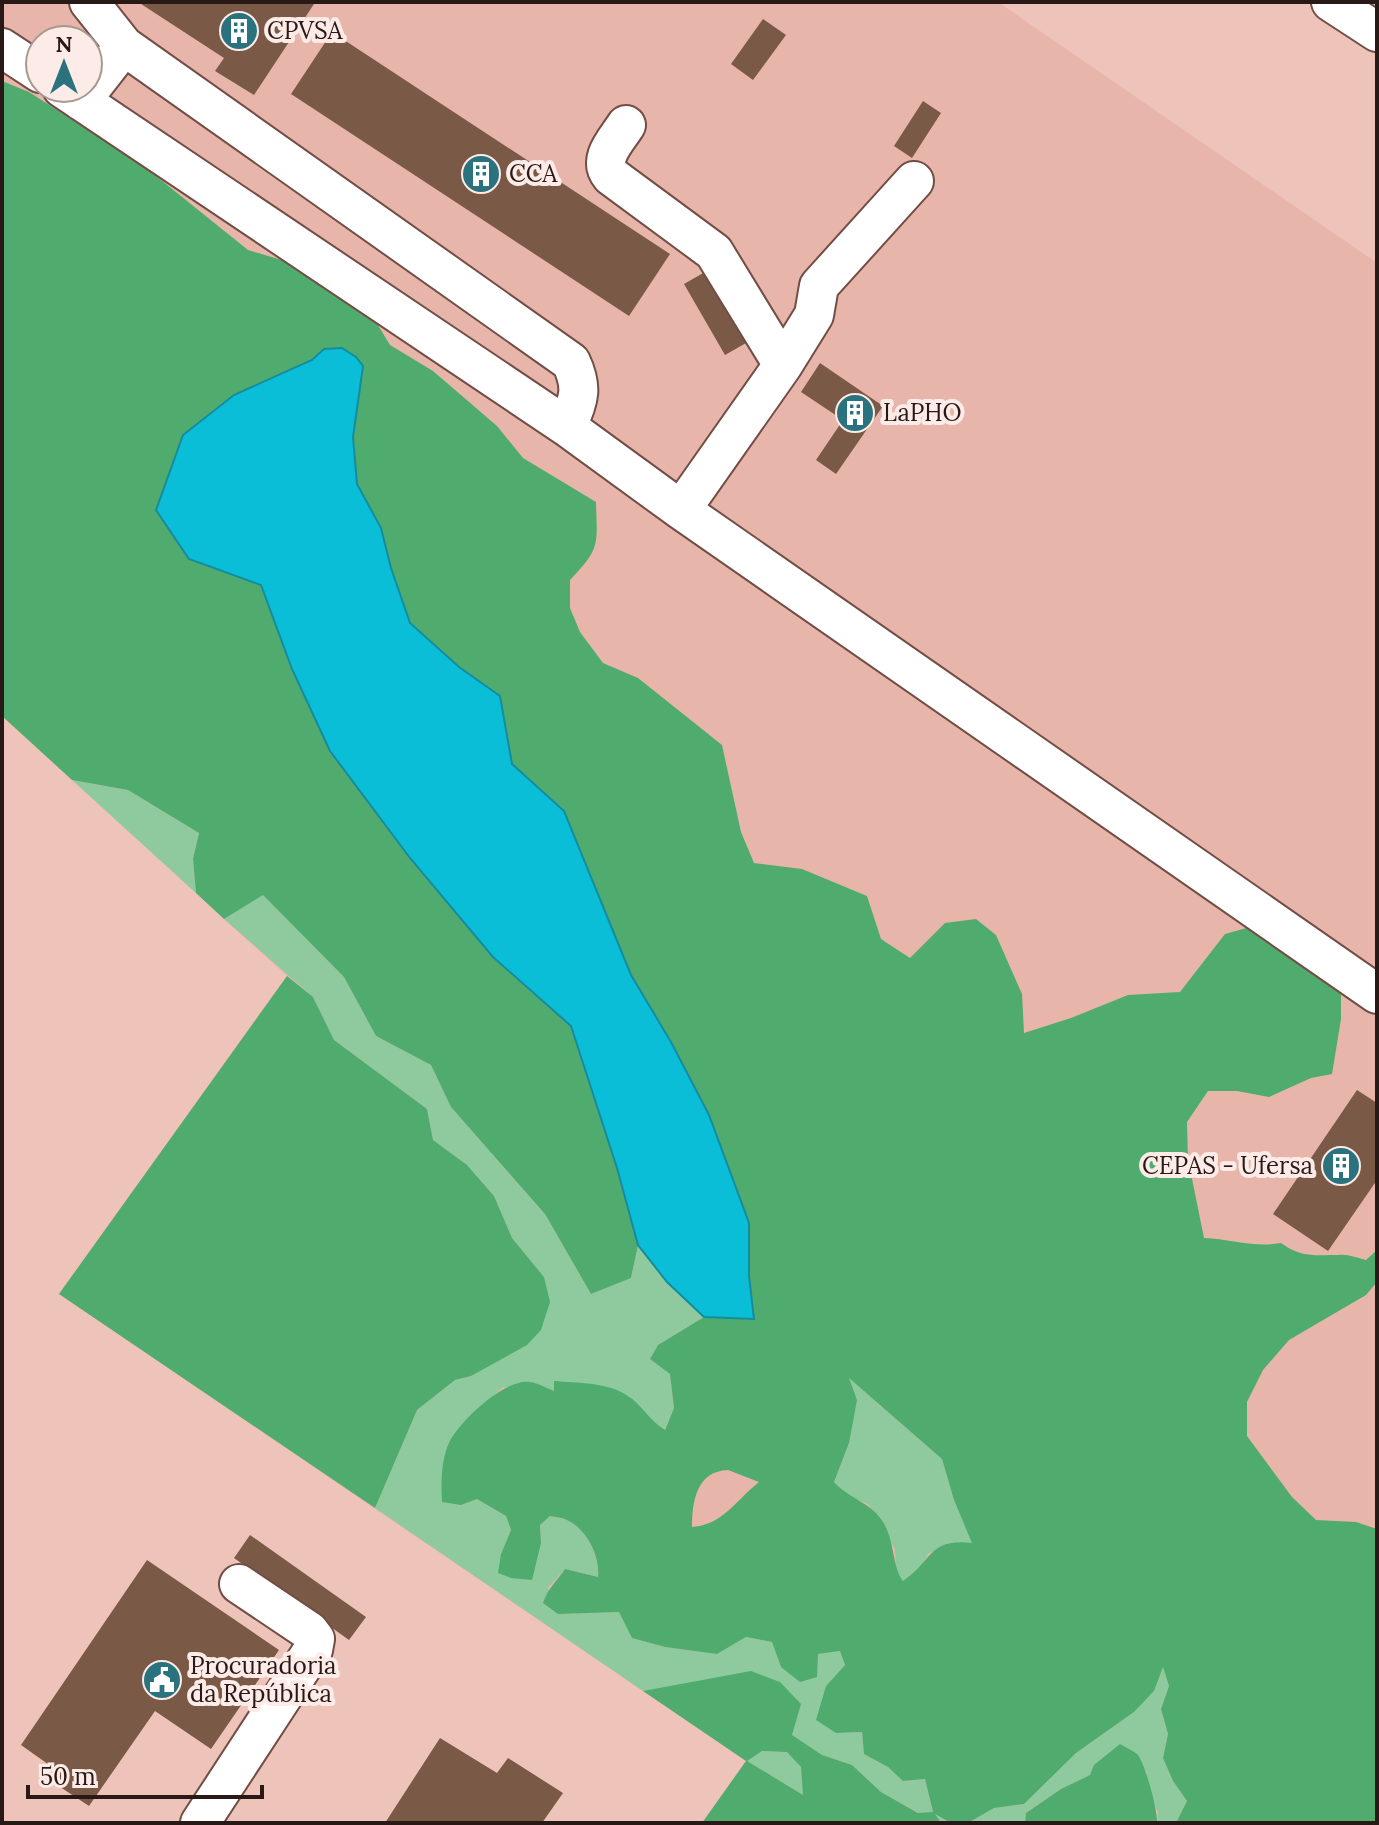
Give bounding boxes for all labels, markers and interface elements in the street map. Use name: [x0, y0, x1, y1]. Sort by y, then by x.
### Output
building icon: CPVSA: [218, 10, 260, 52]
place label: CPVSA: [267, 15, 344, 46]
north arrow: [24, 24, 104, 104]
text: N: [55, 30, 73, 58]
building icon: CCA: [460, 153, 502, 195]
place label: CCA: [509, 158, 558, 189]
building icon: LaPHO: [834, 392, 876, 434]
place label: LaPHO: [883, 397, 962, 428]
building icon: CEPAS - Ufersa: [1320, 1145, 1362, 1187]
place label: CEPAS - Ufersa: [1142, 1150, 1313, 1181]
place label: Procuradoria da República: [190, 1650, 336, 1709]
public building icon: Procuradoria da República: [141, 1659, 183, 1701]
scale bar: [28, 1749, 262, 1799]
text: 50 m: [40, 1761, 96, 1792]

